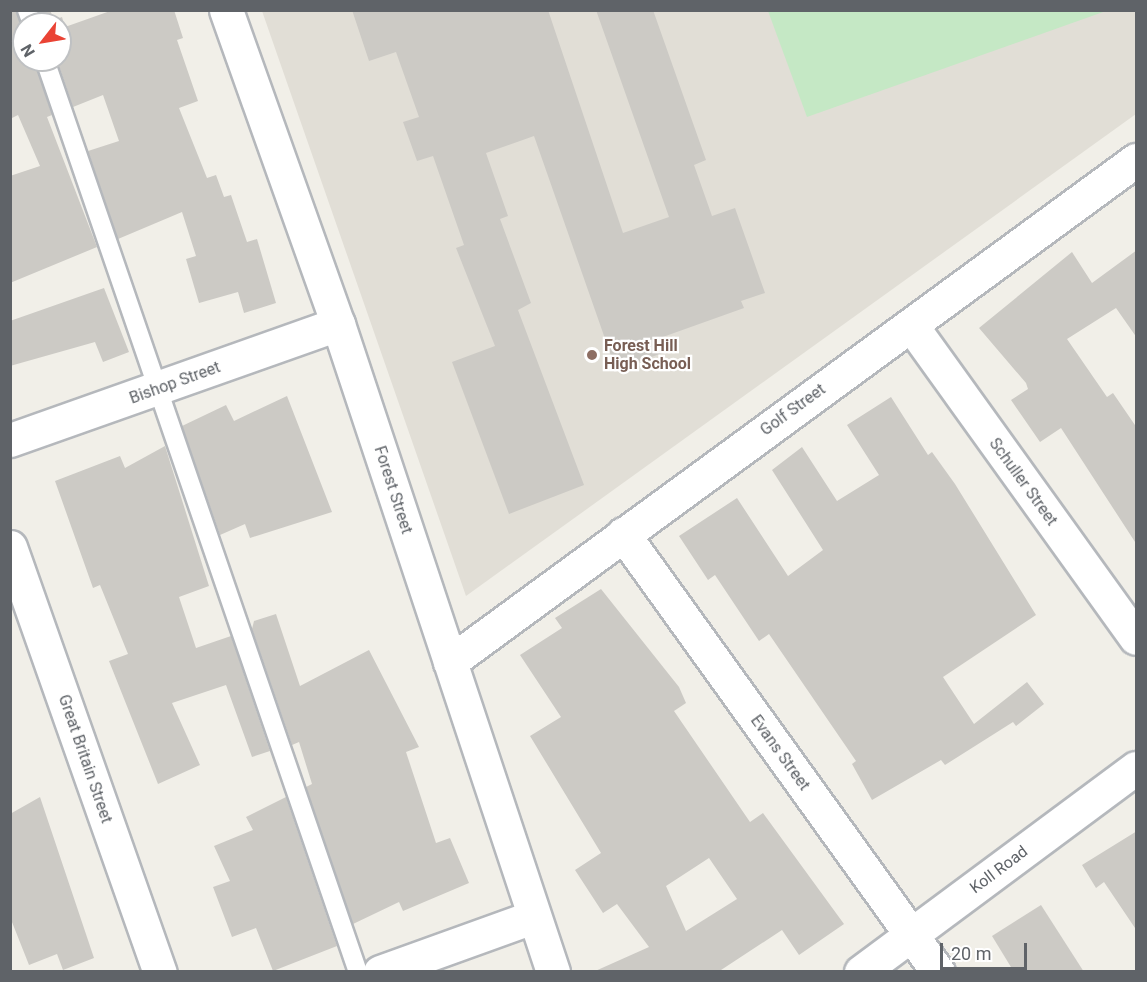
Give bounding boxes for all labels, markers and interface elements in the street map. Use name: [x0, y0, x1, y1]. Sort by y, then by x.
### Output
north arrow: [12, 12, 72, 72]
text: N: [17, 41, 39, 60]
place label: Forest Hill High School: [604, 336, 691, 374]
marker: Forest Hill High School: [585, 348, 599, 362]
street label: Bishop Street: [127, 358, 223, 408]
street label: Golf Street: [757, 380, 829, 440]
street label: Schuller Street: [985, 435, 1061, 529]
street label: Forest Street: [370, 444, 416, 536]
street label: Great Britain Street: [54, 692, 116, 826]
street label: Evans Street: [746, 712, 814, 794]
street label: Koll Road: [966, 842, 1032, 898]
scale bar: [943, 931, 1030, 969]
text: 20 m: [951, 943, 991, 964]

